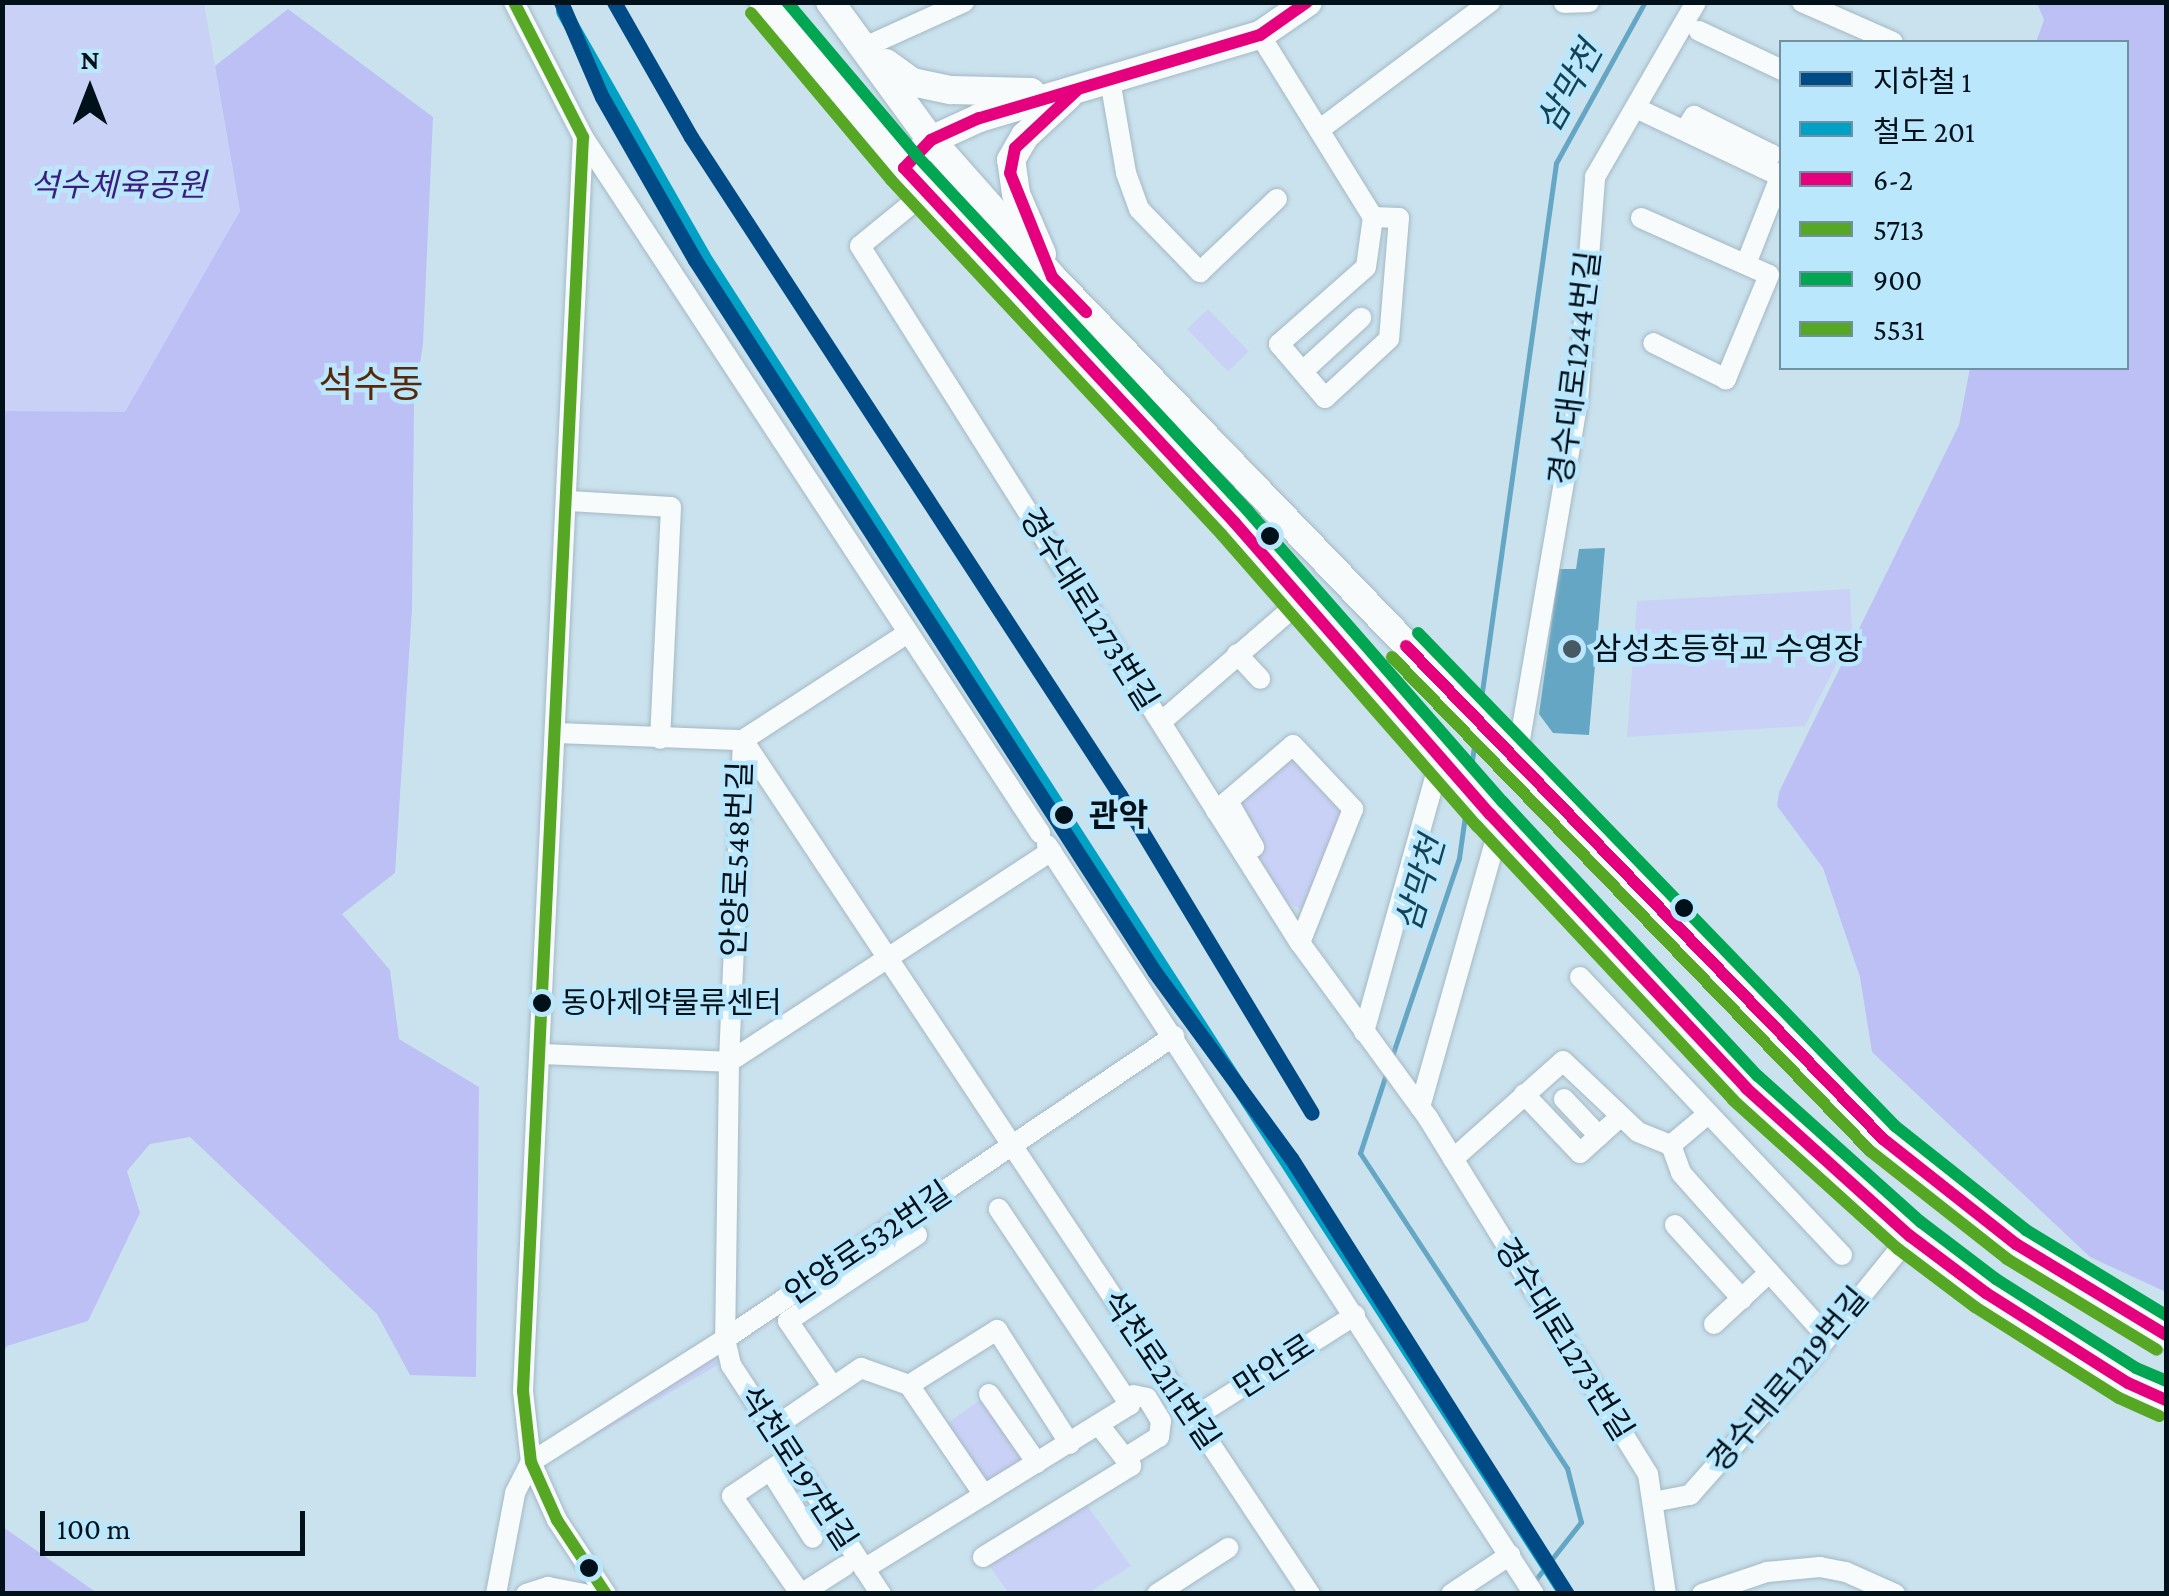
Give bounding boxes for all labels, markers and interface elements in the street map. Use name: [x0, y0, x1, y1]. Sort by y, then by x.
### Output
water label: 삼막천: [1528, 35, 1612, 139]
north arrow: [40, 40, 140, 140]
legend: [1779, 40, 2129, 370]
text: N: [80, 44, 100, 75]
text: 지하철 1: [1873, 65, 1971, 98]
text: 철도 201: [1873, 115, 1975, 148]
text: 6-2: [1873, 163, 1913, 196]
park label: 석수체육공원: [30, 166, 206, 204]
text: 5713: [1873, 213, 1924, 246]
street label: 경수대로1244번길: [1542, 249, 1608, 487]
text: 900: [1873, 263, 1922, 296]
text: 5531: [1873, 313, 1925, 346]
district label: 석수동: [319, 362, 423, 408]
street label: 경수대로1273번길: [1011, 501, 1167, 717]
unlabelled marker: [1260, 526, 1280, 546]
place label: 삼성초등학교 수영장: [1592, 630, 1863, 668]
marker: 삼성초등학교 수영장: [1561, 638, 1583, 660]
street label: 안양로548번길: [714, 760, 760, 958]
place label: 관악: [1089, 796, 1148, 834]
marker: 관악: [1048, 799, 1080, 831]
water label: 삼막천: [1388, 832, 1454, 936]
unlabelled marker: [1674, 898, 1694, 918]
place label: 동아제약물류센터: [561, 985, 782, 1021]
marker: 동아제약물류센터: [532, 993, 552, 1013]
street label: 안양로532번길: [778, 1173, 958, 1313]
street label: 경수대로1273번길: [1486, 1231, 1642, 1447]
street label: 경수대로1219번길: [1700, 1280, 1876, 1480]
street label: 석천로211번길: [1094, 1283, 1228, 1457]
street label: 만안로: [1227, 1326, 1321, 1406]
street label: 석천로197번길: [731, 1379, 865, 1557]
scale bar: [45, 1491, 310, 1553]
text: 100 m: [57, 1512, 131, 1545]
unlabelled marker: [579, 1558, 599, 1578]

